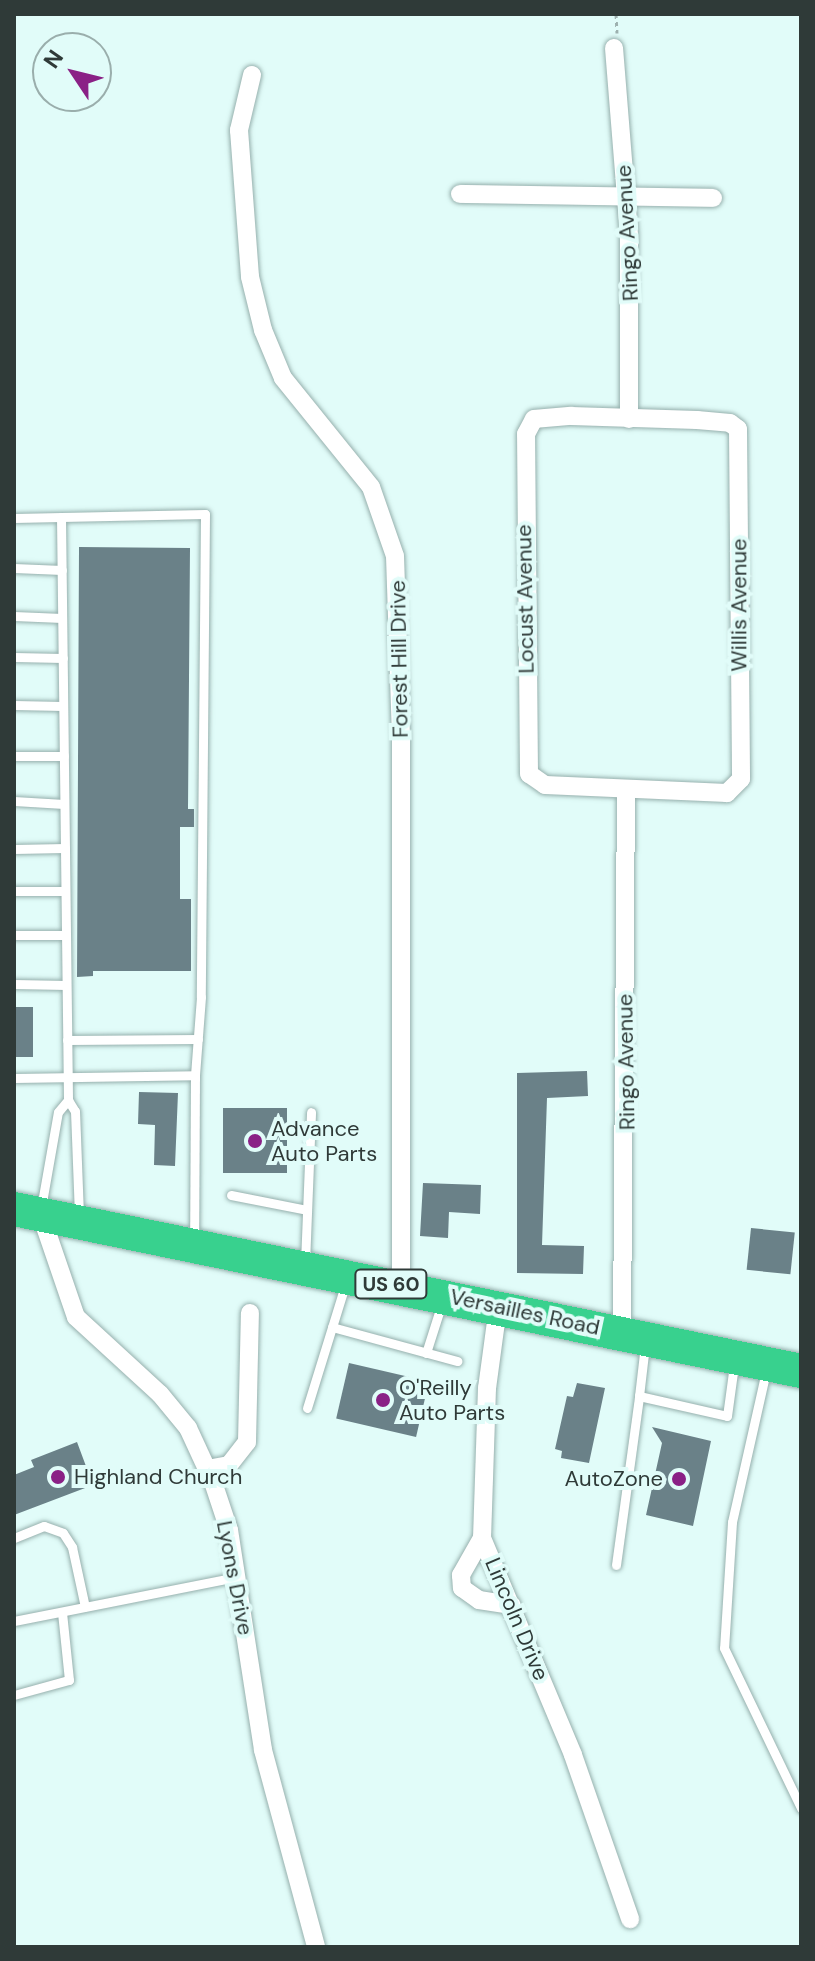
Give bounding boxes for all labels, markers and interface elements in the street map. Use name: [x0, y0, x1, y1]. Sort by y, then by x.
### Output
north arrow: [32, 32, 112, 112]
text: N: [37, 44, 70, 74]
street label: Ringo Avenue: [610, 164, 644, 302]
street label: Locust Avenue: [511, 524, 539, 674]
street label: Willis Avenue: [726, 538, 752, 672]
street label: Forest Hill Drive: [384, 580, 414, 738]
street label: Ringo Avenue: [612, 994, 640, 1130]
place label: Advance Auto Parts: [271, 1115, 377, 1166]
marker: Advance Auto Parts: [246, 1132, 264, 1150]
road number: US 60: [353, 1268, 429, 1300]
street label: Versailles Road: [448, 1283, 602, 1341]
place label: O'Reilly Auto Parts: [399, 1374, 505, 1426]
marker: O'Reilly Auto Parts: [374, 1391, 392, 1409]
place label: Highland Church: [74, 1464, 242, 1490]
place label: AutoZone: [565, 1466, 663, 1492]
marker: Highland Church: [49, 1468, 67, 1486]
marker: AutoZone: [670, 1470, 688, 1488]
street label: Lyons Drive: [211, 1518, 259, 1638]
street label: Lincoln Drive: [479, 1554, 555, 1684]

